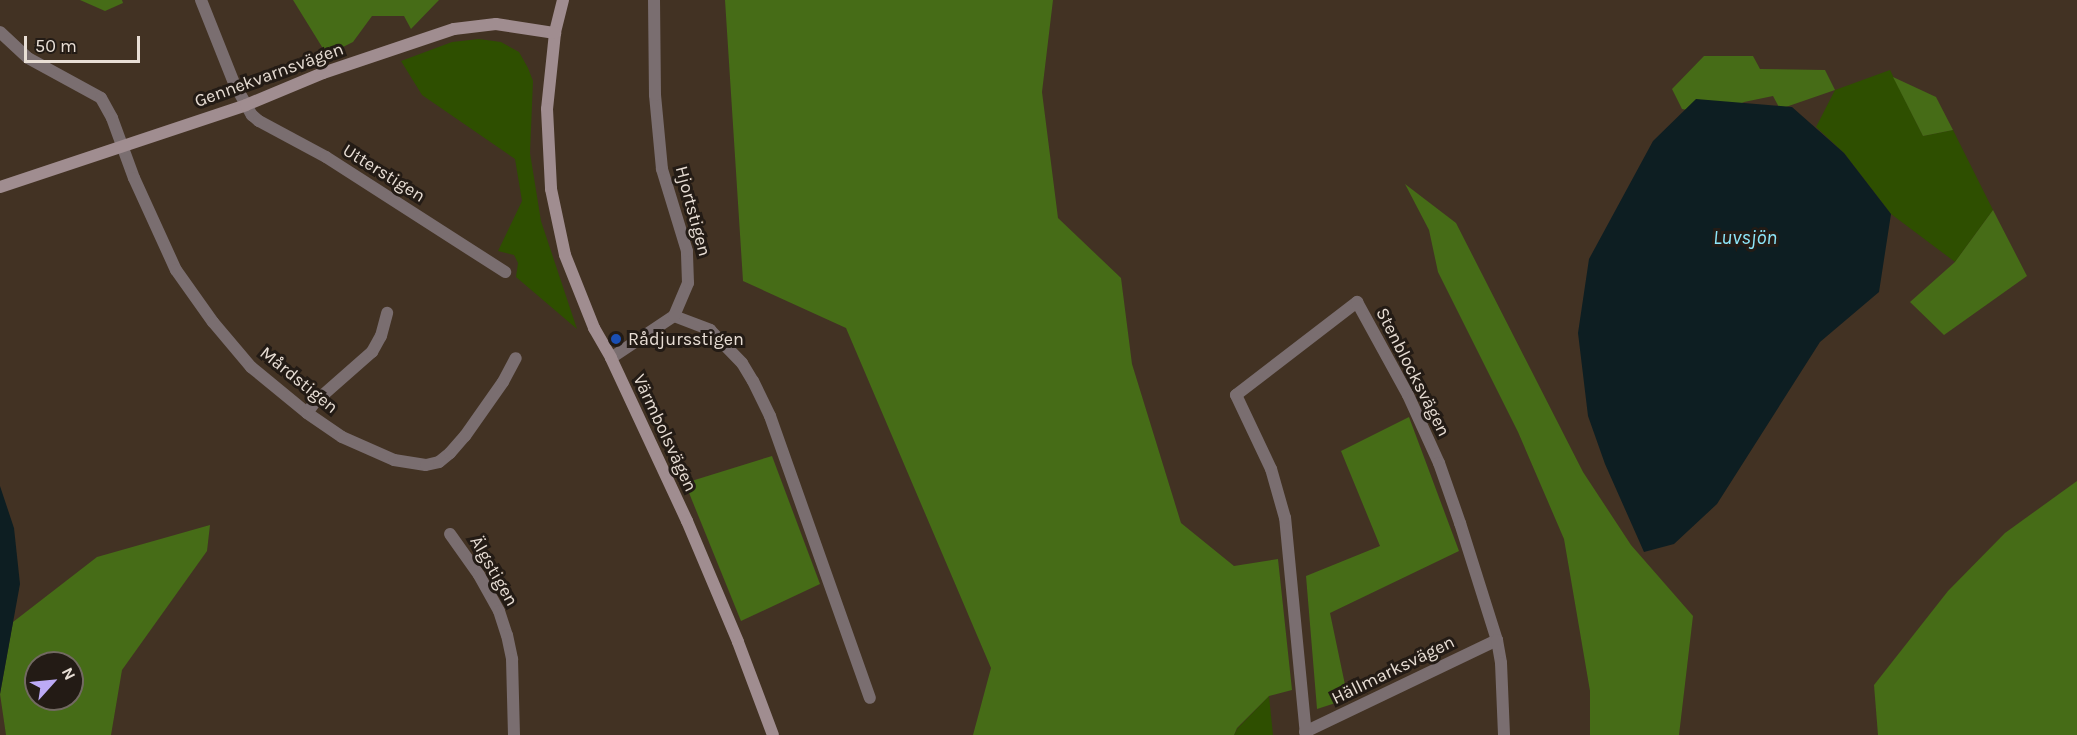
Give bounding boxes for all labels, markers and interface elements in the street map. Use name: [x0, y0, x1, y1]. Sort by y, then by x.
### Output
scale bar: [27, 24, 142, 62]
text: 50 m: [35, 35, 77, 57]
street label: Gennekvarnsvägen: [192, 38, 346, 112]
street label: Utterstigen: [339, 139, 429, 207]
street label: Hjortstigen: [671, 163, 715, 259]
water label: Luvsjön: [1713, 225, 1777, 249]
street label: Stenblocksvägen: [1371, 304, 1455, 440]
place label: Rådjursstigen: [628, 328, 744, 350]
marker: Rådjursstigen: [609, 332, 623, 346]
street label: Mårdstigen: [256, 342, 342, 418]
street label: Värmbolsvägen: [628, 371, 702, 495]
street label: Älgstigen: [465, 532, 523, 610]
street label: Hällmarksvägen: [1328, 631, 1458, 709]
north arrow: [24, 651, 84, 711]
text: N: [58, 664, 80, 683]

